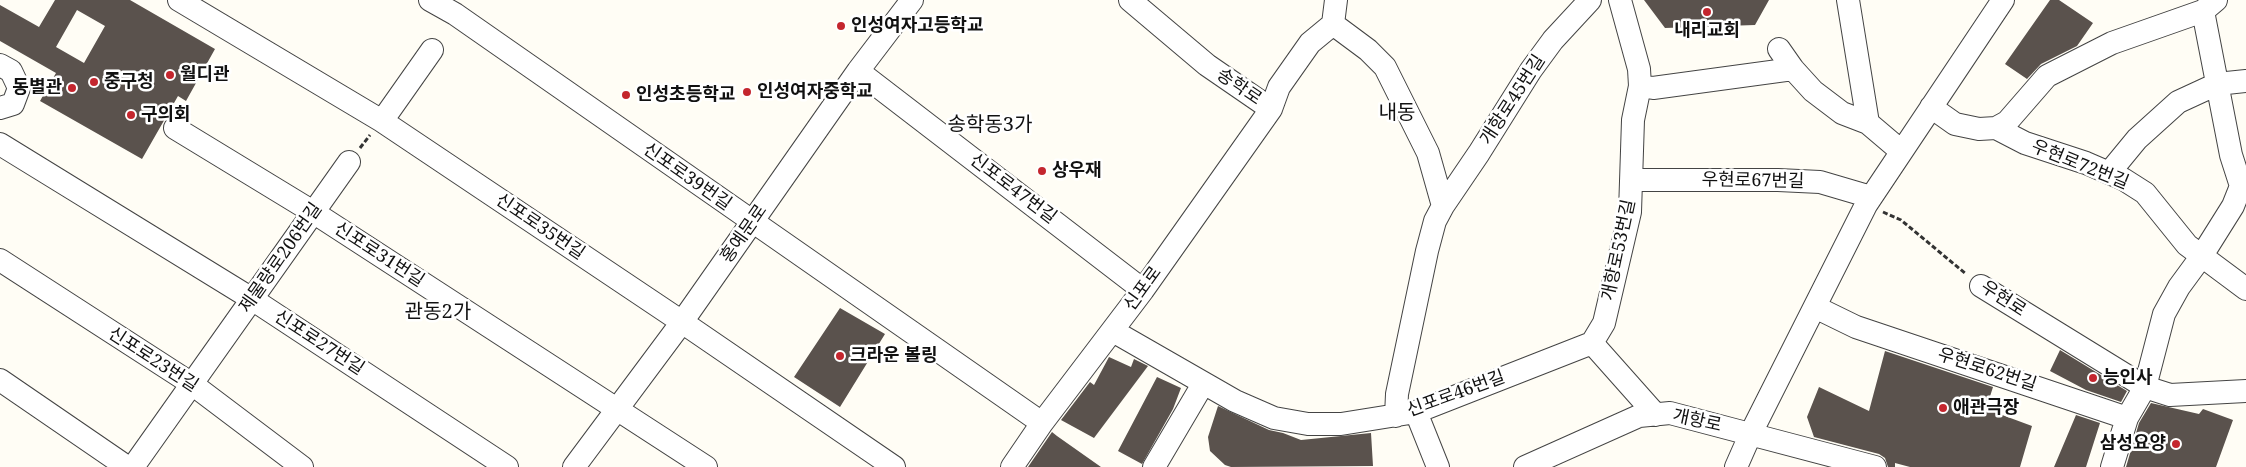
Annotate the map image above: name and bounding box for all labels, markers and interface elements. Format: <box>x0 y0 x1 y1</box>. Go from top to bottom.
marker: 내리교회 <box>1701 6 1713 18</box>
place label: 인성여자고등학교 <box>851 15 983 37</box>
marker: 인성여자고등학교 <box>835 20 847 32</box>
place label: 내리교회 <box>1674 20 1740 42</box>
street label: 개항로45번길 <box>1476 51 1550 149</box>
place label: 월디관 <box>180 64 230 86</box>
street label: 송학로 <box>1212 64 1266 110</box>
marker: 월디관 <box>164 69 176 81</box>
place label: 중구청 <box>104 71 154 93</box>
marker: 중구청 <box>88 76 100 88</box>
place label: 동별관 <box>12 77 62 99</box>
place label: 인성여자중학교 <box>757 81 873 103</box>
marker: 동별관 <box>66 82 78 94</box>
place label: 인성초등학교 <box>636 84 735 106</box>
marker: 인성여자중학교 <box>741 86 753 98</box>
marker: 인성초등학교 <box>620 89 632 101</box>
district label: 내동 <box>1379 101 1415 125</box>
place label: 구의회 <box>141 104 191 126</box>
marker: 구의회 <box>125 109 137 121</box>
district label: 송학동3가 <box>948 113 1032 137</box>
street label: 우현로72번길 <box>2028 136 2132 194</box>
street label: 신포로39번길 <box>639 139 735 215</box>
street label: 신포로47번길 <box>965 149 1061 229</box>
place label: 상우재 <box>1052 160 1102 182</box>
marker: 상우재 <box>1036 165 1048 177</box>
street label: 우현로67번길 <box>1701 169 1805 193</box>
street label: 신포로35번길 <box>491 189 589 265</box>
street label: 개항로53번길 <box>1598 197 1640 303</box>
street label: 제물량로206번길 <box>235 199 327 317</box>
street label: 홍예문로 <box>716 201 772 267</box>
street label: 신포로31번길 <box>330 218 428 292</box>
street label: 신포로 <box>1120 263 1166 315</box>
street label: 우현로 <box>1976 276 2030 322</box>
district label: 관동2가 <box>405 300 471 324</box>
street label: 신포로27번길 <box>270 306 368 380</box>
street label: 신포로23번길 <box>104 323 202 397</box>
street label: 우현로62번길 <box>1935 344 2039 396</box>
place label: 크라운 볼링 <box>850 345 937 367</box>
marker: 크라운 볼링 <box>834 350 846 362</box>
street label: 신포로46번길 <box>1404 366 1508 422</box>
place label: 능인사 <box>2103 367 2153 389</box>
marker: 능인사 <box>2087 372 2099 384</box>
place label: 애관극장 <box>1953 397 2019 419</box>
marker: 애관극장 <box>1937 402 1949 414</box>
street label: 개항로 <box>1670 405 1724 437</box>
place label: 삼성요양 <box>2100 433 2166 455</box>
marker: 삼성요양 <box>2170 438 2182 450</box>

